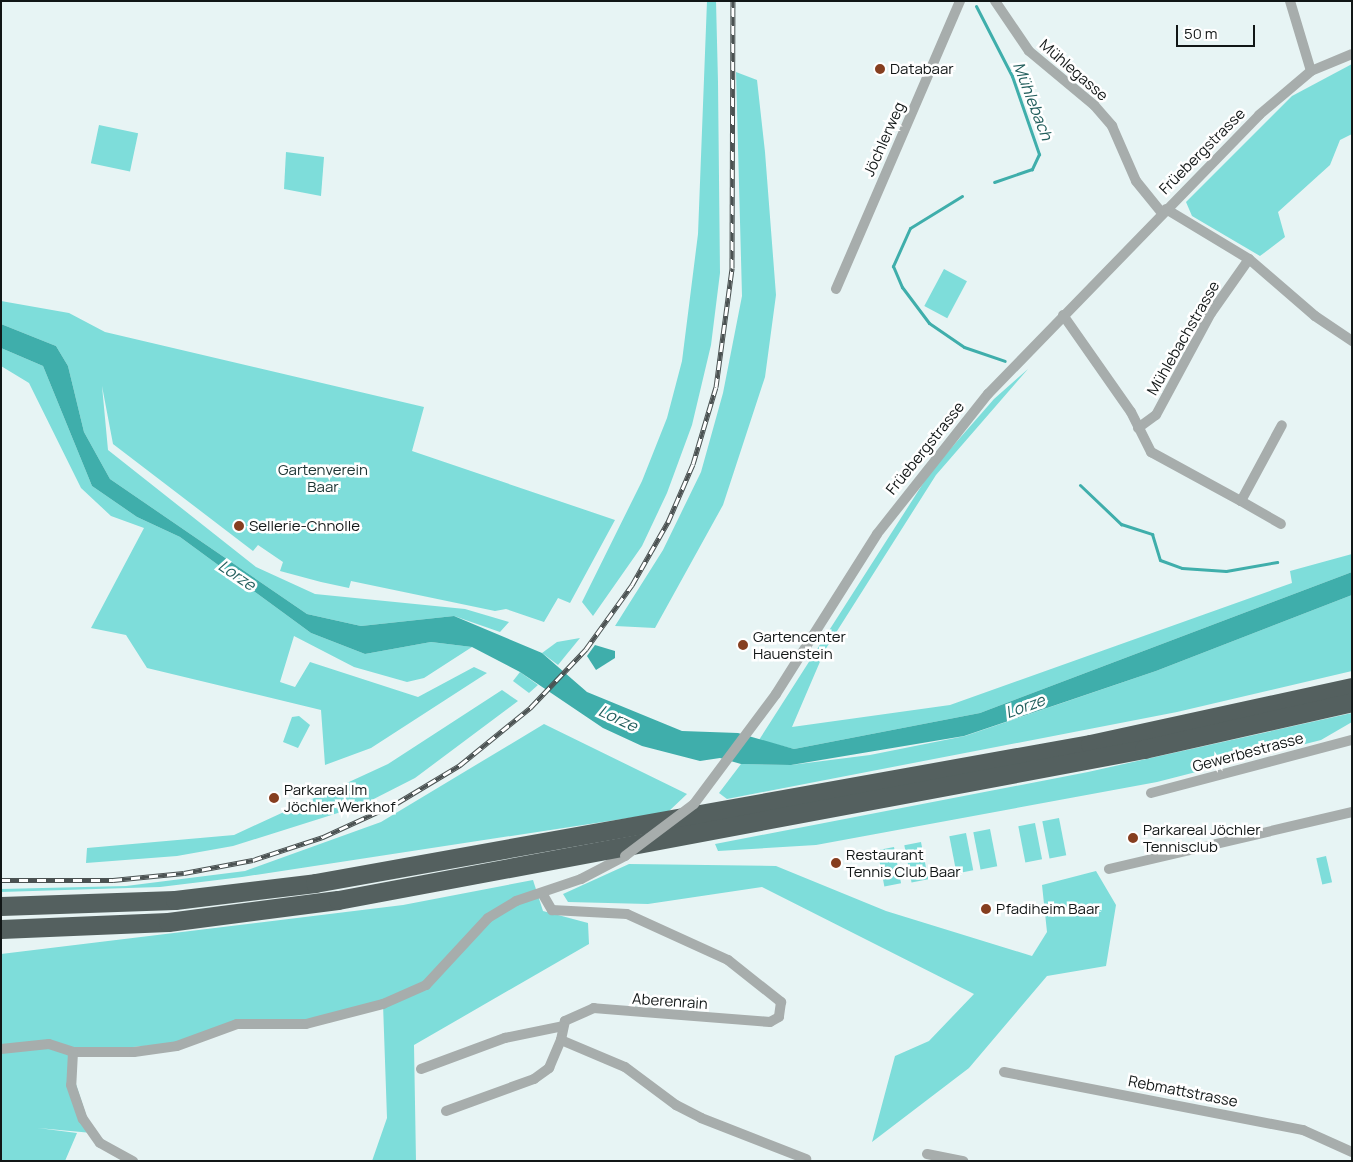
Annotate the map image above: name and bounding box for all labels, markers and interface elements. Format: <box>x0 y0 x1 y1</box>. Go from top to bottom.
scale bar <box>1178 15 1257 47</box>
text: 50 m <box>1184 23 1218 44</box>
street label: Mühlegasse <box>1036 36 1112 104</box>
water label: Mühlebach <box>1009 59 1057 143</box>
place label: Databaar <box>890 60 954 78</box>
marker: Databaar <box>874 63 886 75</box>
street label: Jöchlerweg <box>860 99 908 179</box>
street label: Früebergstrasse <box>1155 104 1249 198</box>
street label: Mühlebachstrasse <box>1143 278 1223 398</box>
street label: Früebergstrasse <box>882 398 968 498</box>
park label: Gartenverein Baar <box>278 460 368 495</box>
place label: Sellerie-Chnolle <box>249 517 360 535</box>
marker: Sellerie-Chnolle <box>233 520 245 532</box>
water label: Lorze <box>215 556 259 594</box>
place label: Gartencenter Hauenstein <box>753 627 846 662</box>
marker: Gartencenter Hauenstein <box>737 639 749 651</box>
water label: Lorze <box>1003 690 1047 722</box>
water label: Lorze <box>596 701 640 735</box>
street label: Gewerbestrasse <box>1191 729 1305 775</box>
place label: Parkareal Im Jöchler Werkhof <box>284 780 396 815</box>
marker: Parkareal Im Jöchler Werkhof <box>268 792 280 804</box>
place label: Parkareal Jöchler Tennisclub <box>1143 820 1261 855</box>
marker: Parkareal Jöchler Tennisclub <box>1127 832 1139 844</box>
place label: Restaurant Tennis Club Baar <box>846 845 961 880</box>
marker: Restaurant Tennis Club Baar <box>830 857 842 869</box>
place label: Pfadiheim Baar <box>996 900 1100 918</box>
marker: Pfadiheim Baar <box>980 903 992 915</box>
street label: Aberenrain <box>632 989 708 1013</box>
street label: Rebmattstrasse <box>1127 1072 1239 1110</box>

